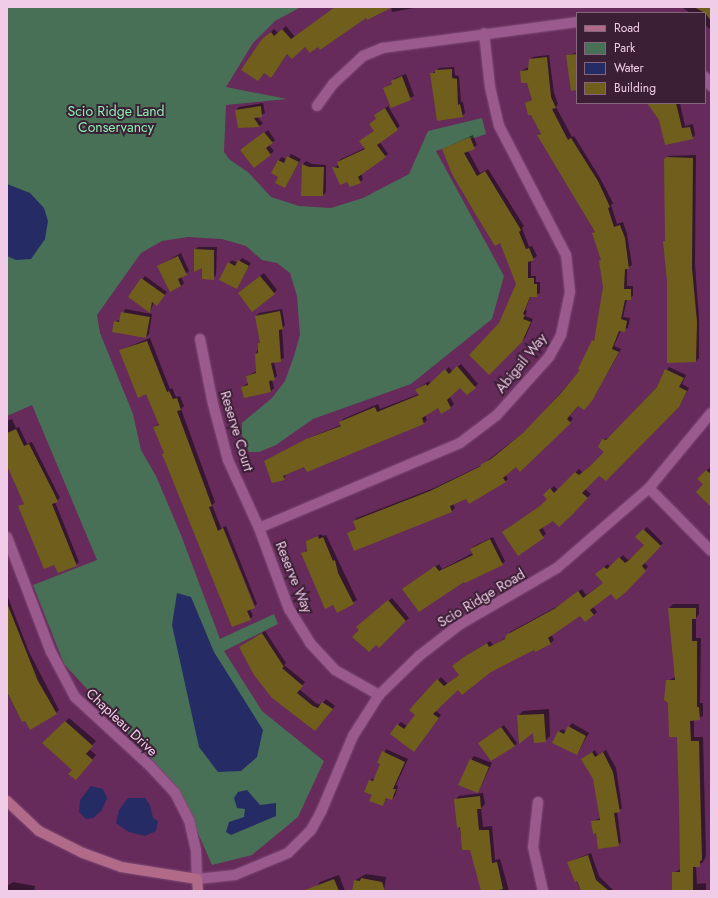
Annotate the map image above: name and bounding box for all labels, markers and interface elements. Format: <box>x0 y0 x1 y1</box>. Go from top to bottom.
legend <box>576 12 706 104</box>
text: Road <box>614 19 640 37</box>
text: Park <box>614 39 635 57</box>
text: Water <box>614 59 644 77</box>
text: Building <box>614 79 656 97</box>
park label: Scio Ridge Land Conservancy <box>67 103 165 136</box>
street label: Abigail Way <box>492 330 550 396</box>
street label: Reserve Court <box>217 389 257 473</box>
street label: Reserve Way <box>272 539 316 615</box>
street label: Scio Ridge Road <box>434 565 528 631</box>
street label: Chapleau Drive <box>83 685 161 759</box>

